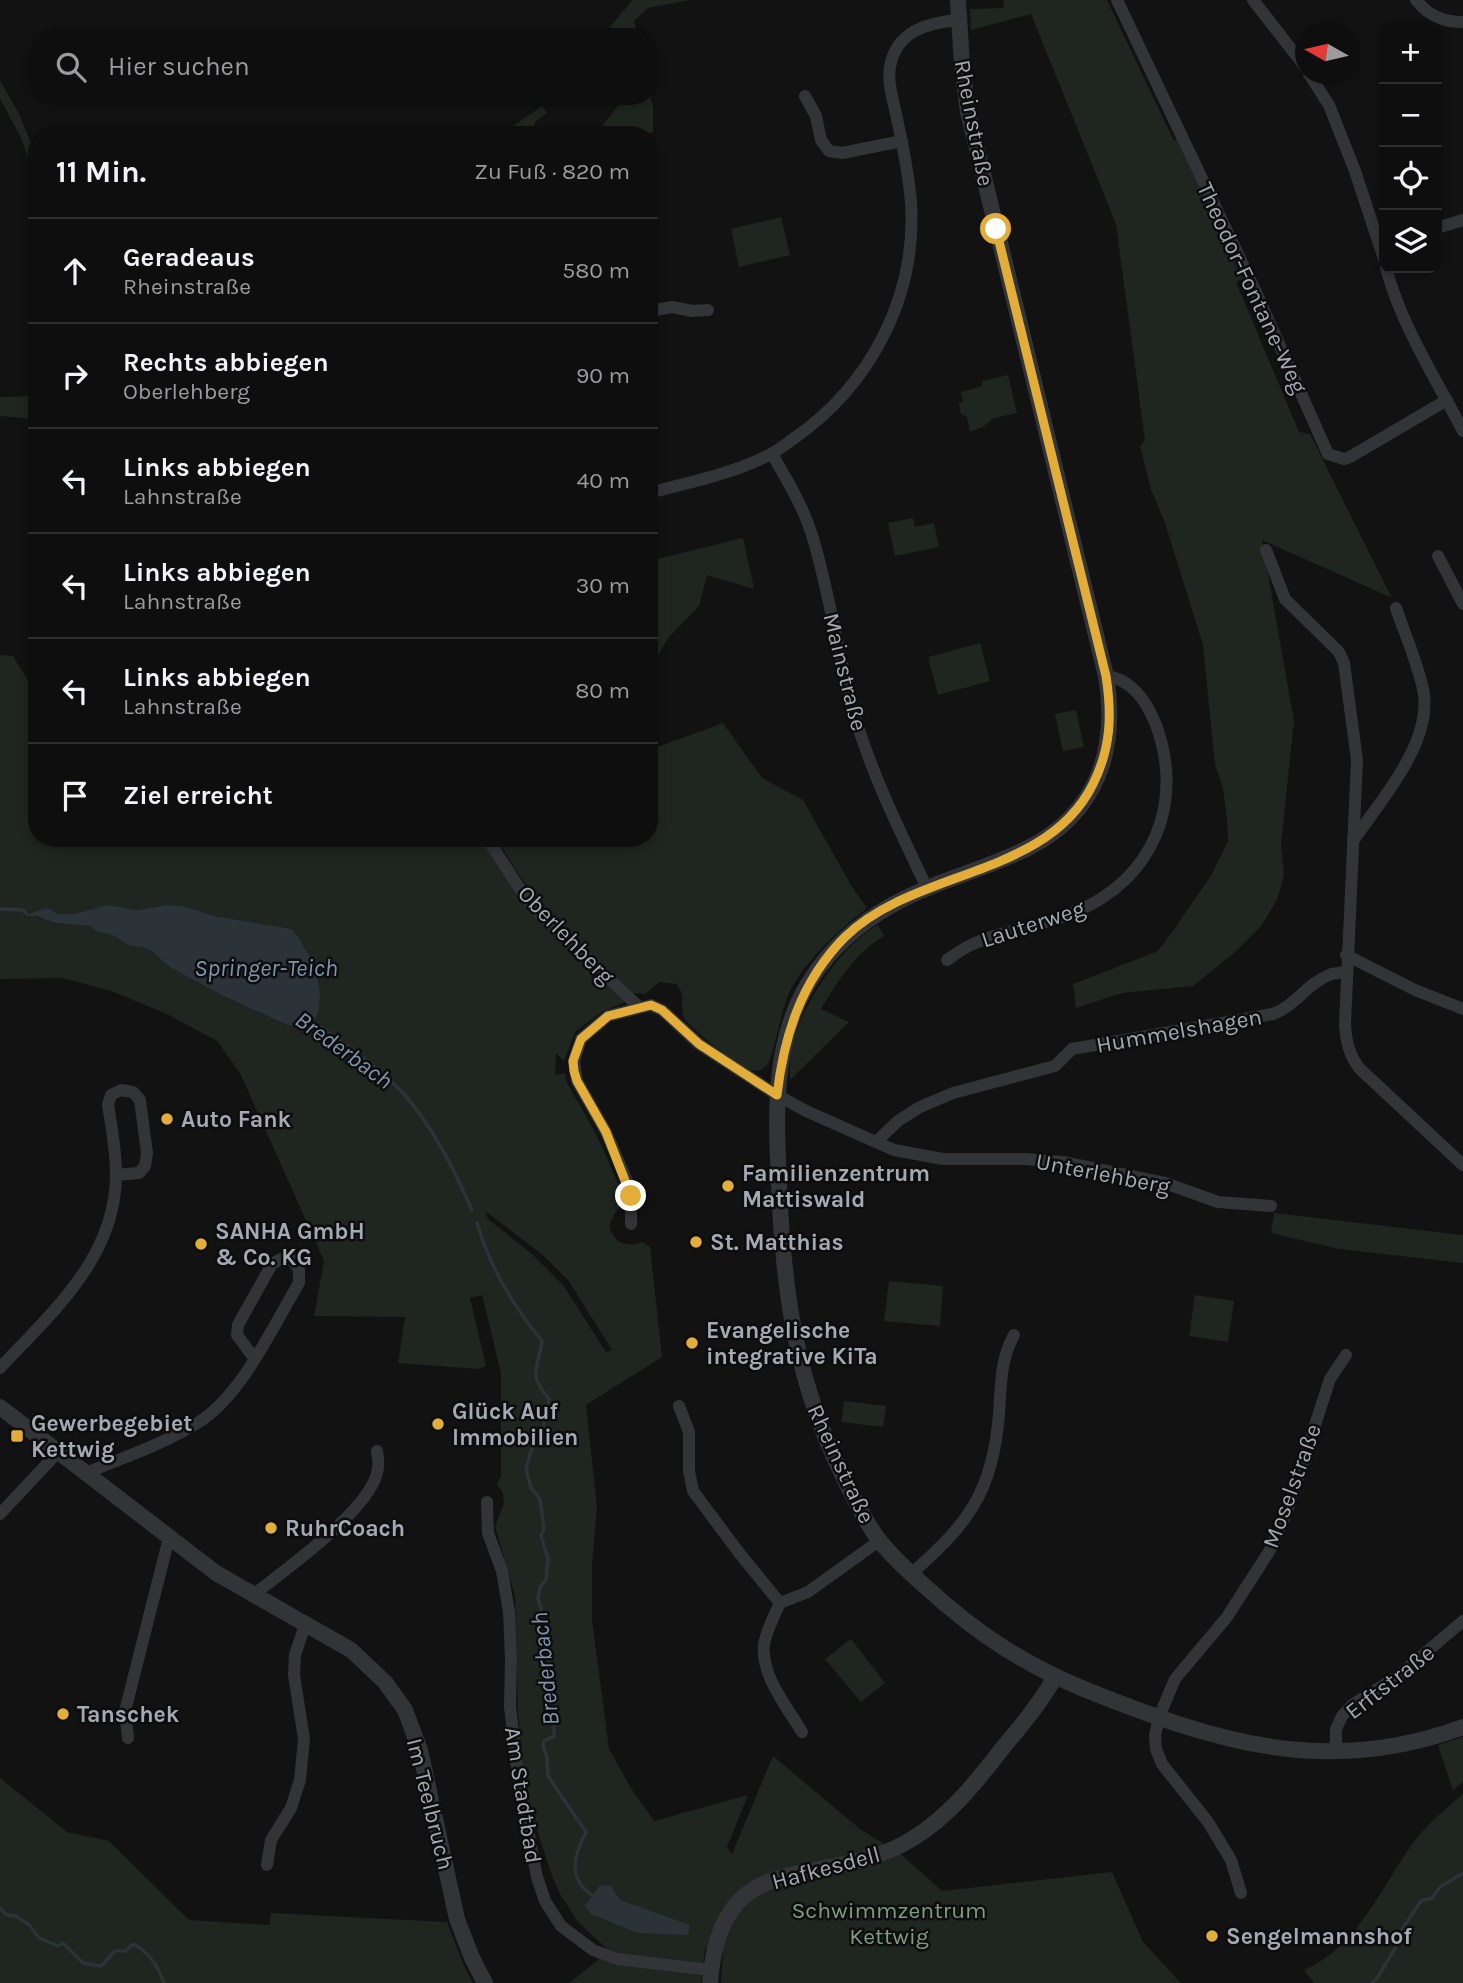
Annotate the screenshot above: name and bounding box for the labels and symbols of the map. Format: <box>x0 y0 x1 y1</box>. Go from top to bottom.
north arrow <box>1295 21 1358 84</box>
street label: Rheinstraße <box>949 58 999 188</box>
street label: Theodor-Fontane-Weg <box>1191 178 1313 398</box>
route start <box>980 213 1011 244</box>
street label: Mainstraße <box>817 610 873 734</box>
street label: Oberlehberg <box>512 880 620 990</box>
street label: Lauterweg <box>978 895 1088 953</box>
water label: Springer-Teich <box>194 954 338 982</box>
street label: Hummelshagen <box>1094 1003 1264 1059</box>
water label: Brederbach <box>290 1005 398 1095</box>
place label: Auto Fank <box>181 1106 292 1133</box>
marker: Auto Fank <box>159 1111 175 1127</box>
street label: Unterlehberg <box>1034 1148 1172 1200</box>
place label: Familienzentrum Mattiswald <box>742 1160 930 1213</box>
marker: Familienzentrum Mattiswald <box>720 1178 736 1194</box>
route end <box>615 1180 646 1211</box>
place label: SANHA GmbH & Co. KG <box>215 1218 365 1271</box>
place label: St. Matthias <box>710 1229 844 1256</box>
marker: St. Matthias <box>688 1234 704 1250</box>
marker: SANHA GmbH & Co. KG <box>193 1236 209 1252</box>
place label: Evangelische integrative KiTa <box>706 1317 878 1370</box>
marker: Evangelische integrative KiTa <box>684 1335 700 1351</box>
place label: Glück Auf Immobilien <box>452 1398 578 1451</box>
street label: Rheinstraße <box>802 1400 880 1528</box>
place label: Gewerbegebiet Kettwig <box>31 1410 192 1463</box>
marker: Glück Auf Immobilien <box>430 1416 446 1432</box>
street label: Moselstraße <box>1257 1420 1327 1552</box>
marker: Gewerbegebiet Kettwig <box>9 1428 25 1444</box>
place label: RuhrCoach <box>285 1515 405 1542</box>
marker: RuhrCoach <box>263 1520 279 1536</box>
water label: Brederbach <box>525 1611 565 1727</box>
street label: Erftstraße <box>1340 1639 1440 1725</box>
place label: Tanschek <box>77 1701 180 1728</box>
marker: Tanschek <box>55 1706 71 1722</box>
street label: Am Stadtbad <box>499 1725 547 1865</box>
street label: Im Teelbruch <box>401 1735 459 1873</box>
street label: Hafkesdell <box>769 1841 883 1895</box>
park label: Schwimmzentrum Kettwig <box>791 1897 987 1950</box>
place label: Sengelmannshof <box>1226 1923 1412 1950</box>
marker: Sengelmannshof <box>1204 1928 1220 1944</box>

